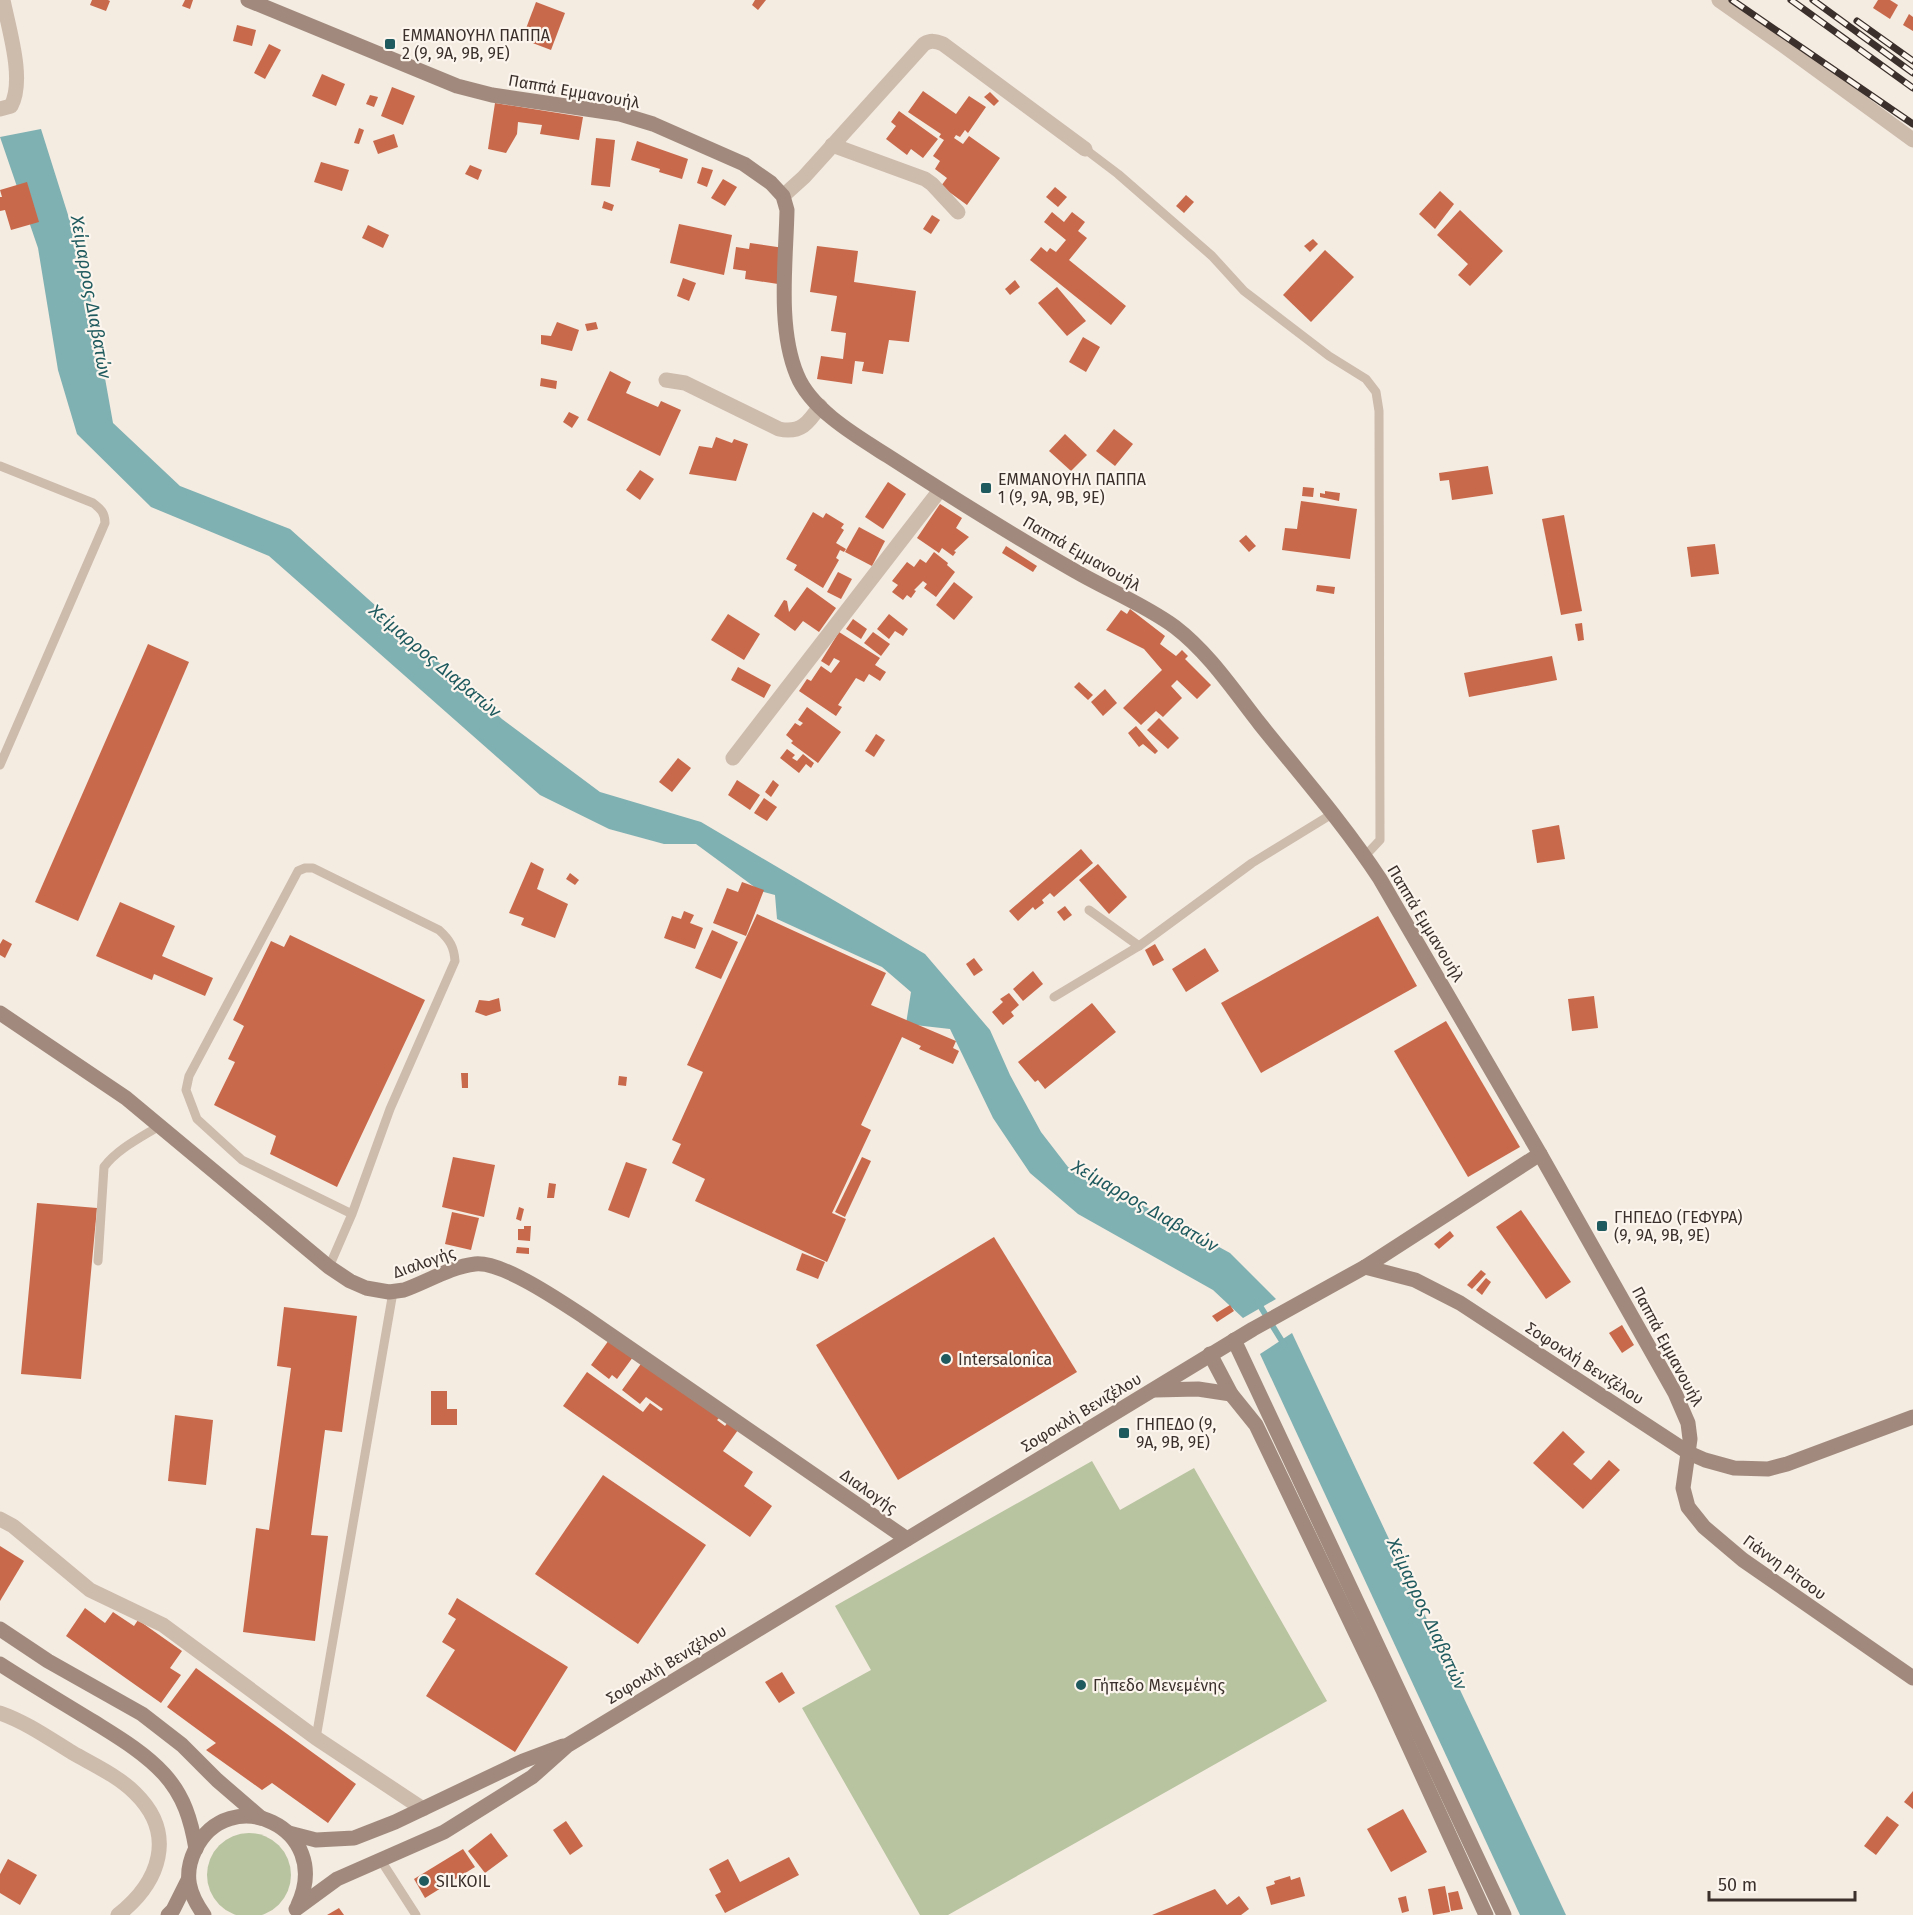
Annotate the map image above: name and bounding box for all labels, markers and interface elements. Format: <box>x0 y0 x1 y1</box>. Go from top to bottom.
place label: ΕΜΜΑΝΟΥΗΛ ΠΑΠΠΑ 2 (9, 9Α, 9Β, 9Ε) <box>402 26 551 63</box>
marker: ΕΜΜΑΝΟΥΗΛ ΠΑΠΠΑ 2 (9, 9Α, 9Β, 9Ε) <box>383 37 397 51</box>
street label: Παππά Εμμανουήλ <box>507 71 642 113</box>
water label: Χείμαρρος Διαβατών <box>66 213 116 382</box>
place label: ΕΜΜΑΝΟΥΗΛ ΠΑΠΠΑ 1 (9, 9Α, 9Β, 9Ε) <box>998 470 1147 507</box>
marker: ΕΜΜΑΝΟΥΗΛ ΠΑΠΠΑ 1 (9, 9Α, 9Β, 9Ε) <box>979 481 993 495</box>
street label: Παππά Εμμανουήλ <box>1019 512 1145 595</box>
water label: Χείμαρρος Διαβατών <box>364 599 506 723</box>
street label: Παππά Εμμανουήλ <box>1383 861 1469 986</box>
water label: Χείμαρρος Διαβατών <box>1067 1155 1223 1257</box>
place label: ΓΗΠΕΔΟ (ΓΕΦΥΡΑ) (9, 9Α, 9Β, 9Ε) <box>1614 1208 1742 1245</box>
marker: ΓΗΠΕΔΟ (ΓΕΦΥΡΑ) (9, 9Α, 9Β, 9Ε) <box>1595 1219 1609 1233</box>
street label: Διαλογής <box>390 1243 458 1282</box>
street label: Παππά Εμμανουήλ <box>1628 1283 1708 1410</box>
street label: Σοφοκλή Βενιζέλου <box>1522 1318 1647 1409</box>
place label: Intersalonica <box>958 1350 1052 1369</box>
marker: Intersalonica <box>939 1352 953 1366</box>
street label: Σοφοκλή Βενιζέλου <box>1018 1369 1145 1456</box>
place label: ΓΗΠΕΔΟ (9, 9Α, 9Β, 9Ε) <box>1136 1415 1216 1452</box>
marker: ΓΗΠΕΔΟ (9, 9Α, 9Β, 9Ε) <box>1117 1426 1131 1440</box>
street label: Διαλογής <box>837 1465 901 1518</box>
street label: Γιάννη Ρίτσου <box>1739 1531 1830 1604</box>
water label: Χείμαρρος Διαβατών <box>1382 1534 1472 1695</box>
street label: Σοφοκλή Βενιζέλου <box>603 1621 730 1708</box>
place label: Γήπεδο Μενεμένης <box>1093 1676 1226 1695</box>
marker: Γήπεδο Μενεμένης <box>1074 1678 1088 1692</box>
scale bar <box>1709 1864 1854 1902</box>
place label: SILKOIL <box>436 1872 490 1891</box>
marker: SILKOIL <box>417 1874 431 1888</box>
text: 50 m <box>1718 1874 1757 1896</box>

